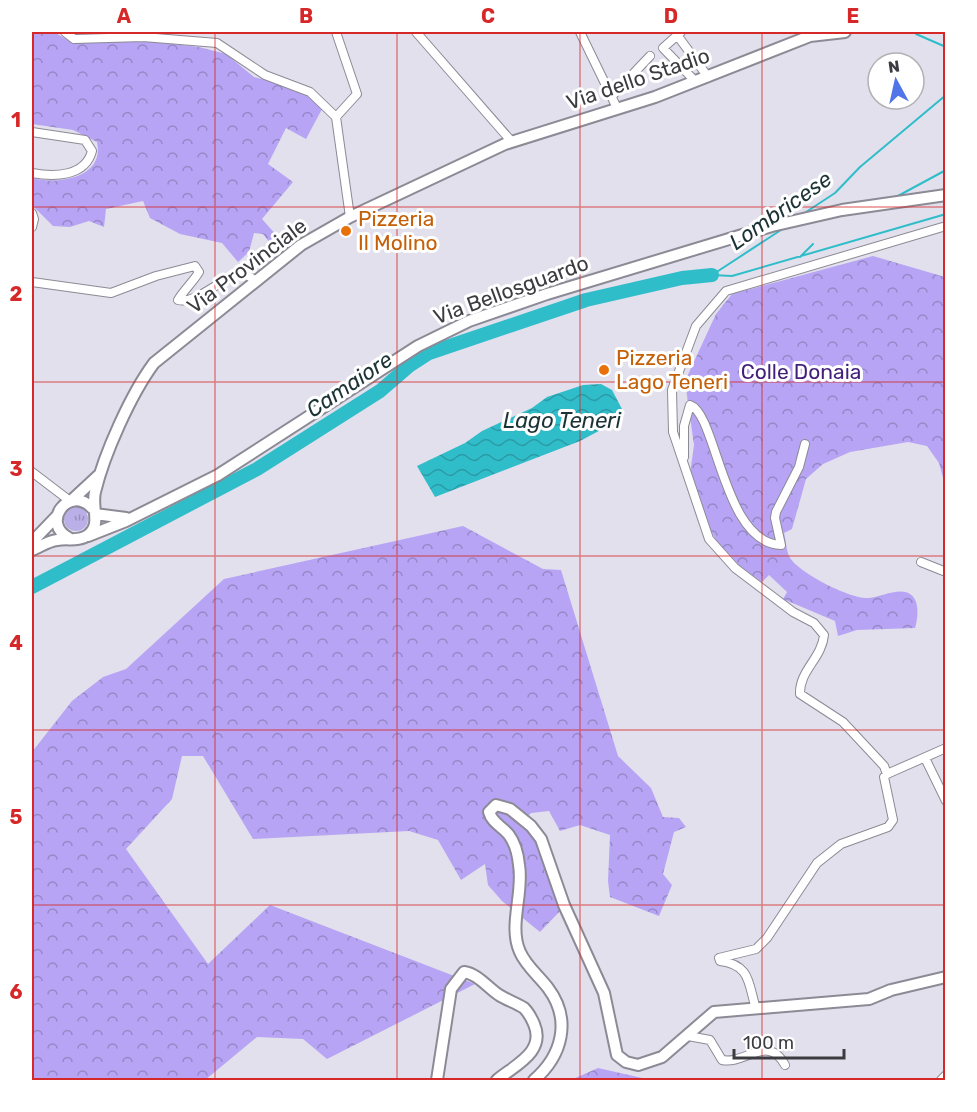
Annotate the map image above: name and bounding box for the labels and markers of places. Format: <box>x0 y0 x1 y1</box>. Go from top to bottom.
place label: Pizzeria Il Molino <box>358 206 438 255</box>
marker: Pizzeria Il Molino <box>339 224 353 238</box>
place label: Pizzeria Lago Teneri <box>616 345 728 394</box>
marker: Pizzeria Lago Teneri <box>597 363 611 377</box>

